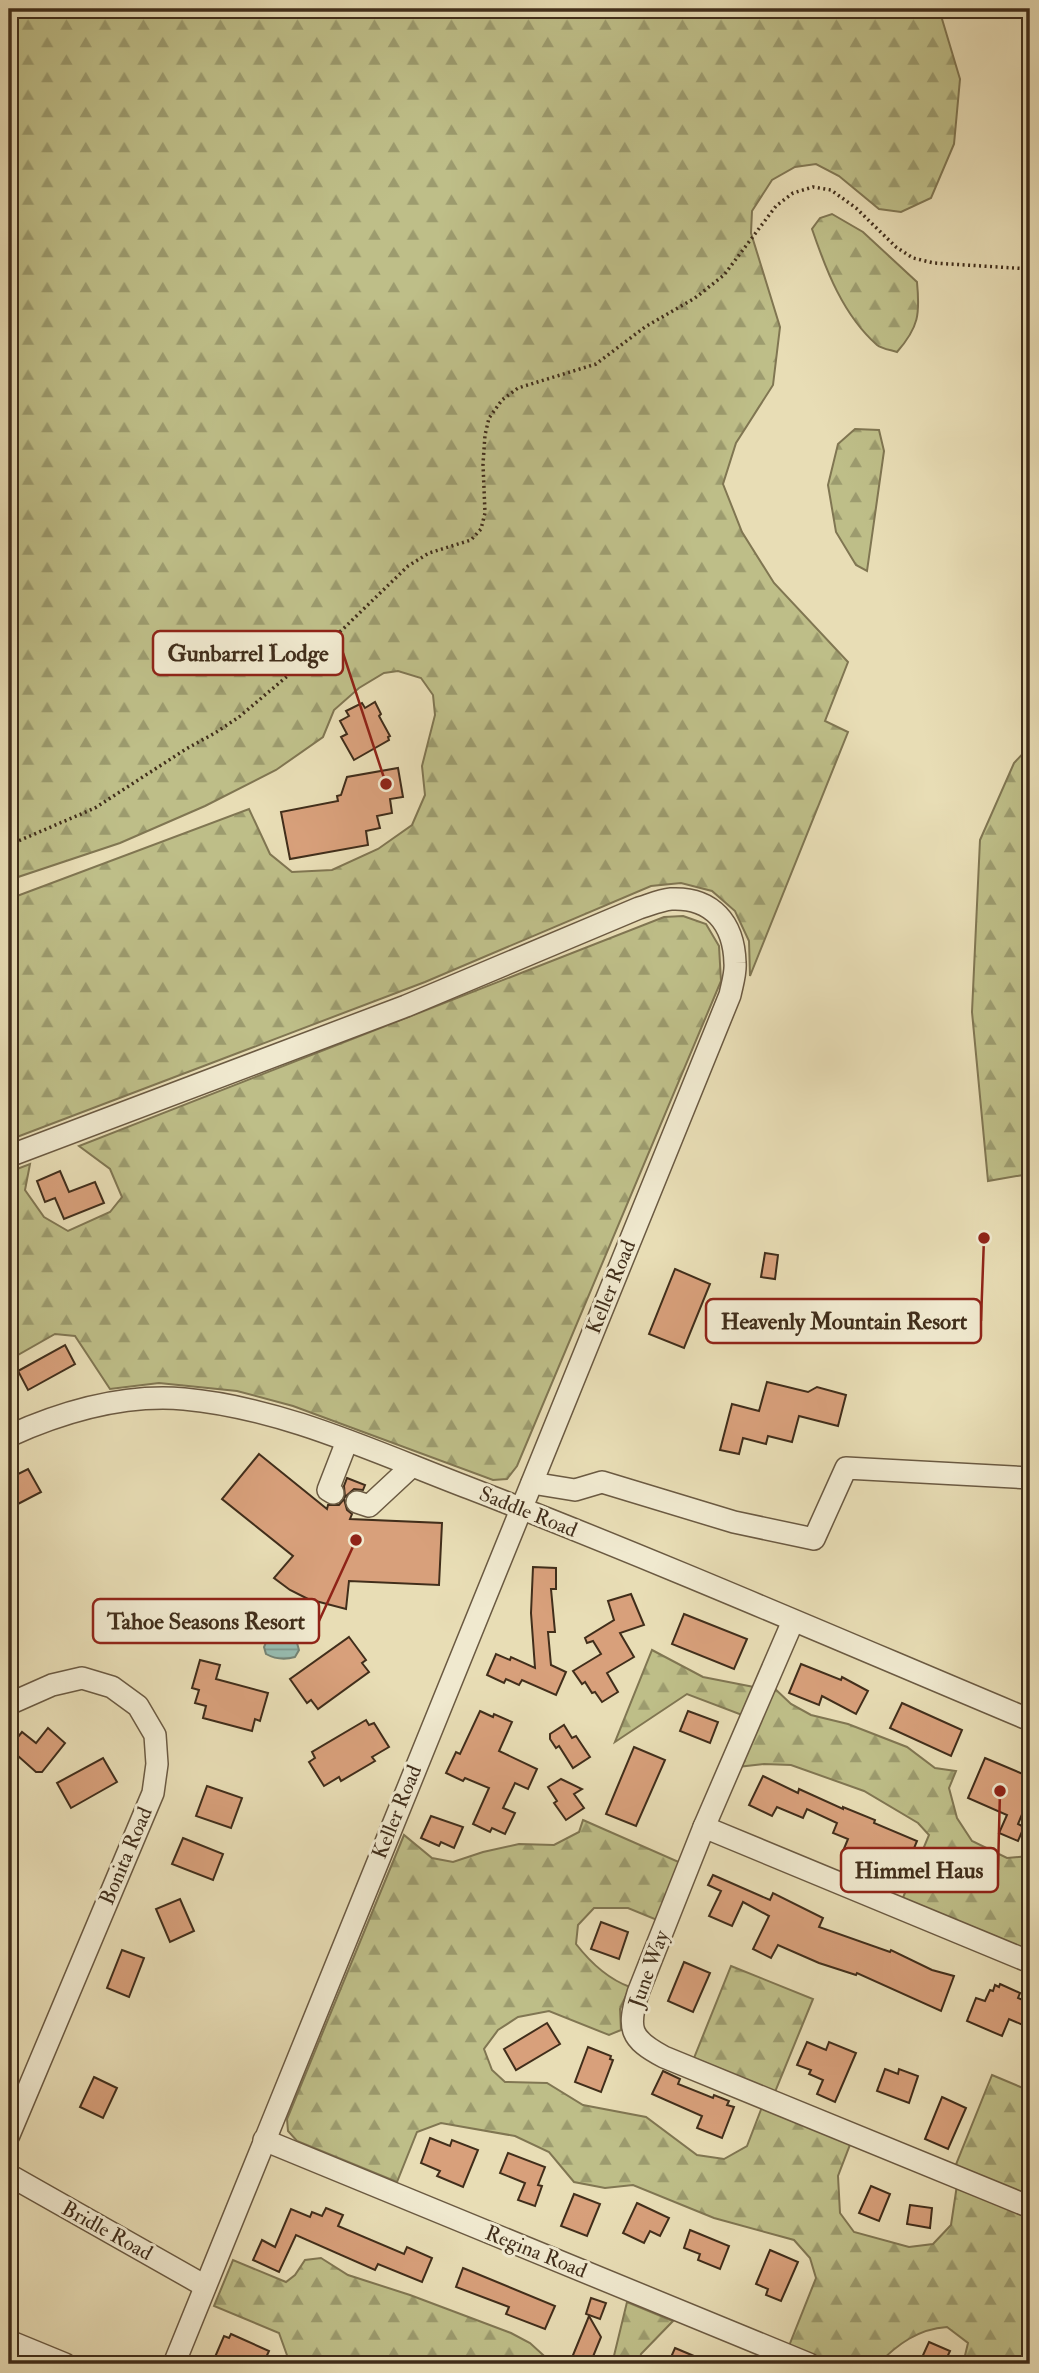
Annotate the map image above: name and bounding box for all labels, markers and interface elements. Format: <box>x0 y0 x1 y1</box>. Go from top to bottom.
callout: Gunbarrel Lodge <box>153 631 343 675</box>
text: Gunbarrel Lodge <box>167 639 329 669</box>
street label: Keller Road <box>580 1236 642 1338</box>
callout: Heavenly Mountain Resort <box>706 1299 981 1343</box>
text: Heavenly Mountain Resort <box>721 1307 968 1337</box>
street label: Saddle Road <box>475 1480 582 1544</box>
callout: Tahoe Seasons Resort <box>93 1599 319 1643</box>
text: Tahoe Seasons Resort <box>106 1607 305 1636</box>
street label: Keller Road <box>366 1761 428 1863</box>
street label: Bonita Road <box>93 1802 159 1909</box>
callout: Himmel Haus <box>841 1848 998 1892</box>
text: Himmel Haus <box>854 1856 984 1885</box>
street label: June Way <box>622 1926 676 2012</box>
street label: Bridle Road <box>57 2195 158 2267</box>
street label: Regina Road <box>481 2219 591 2285</box>

